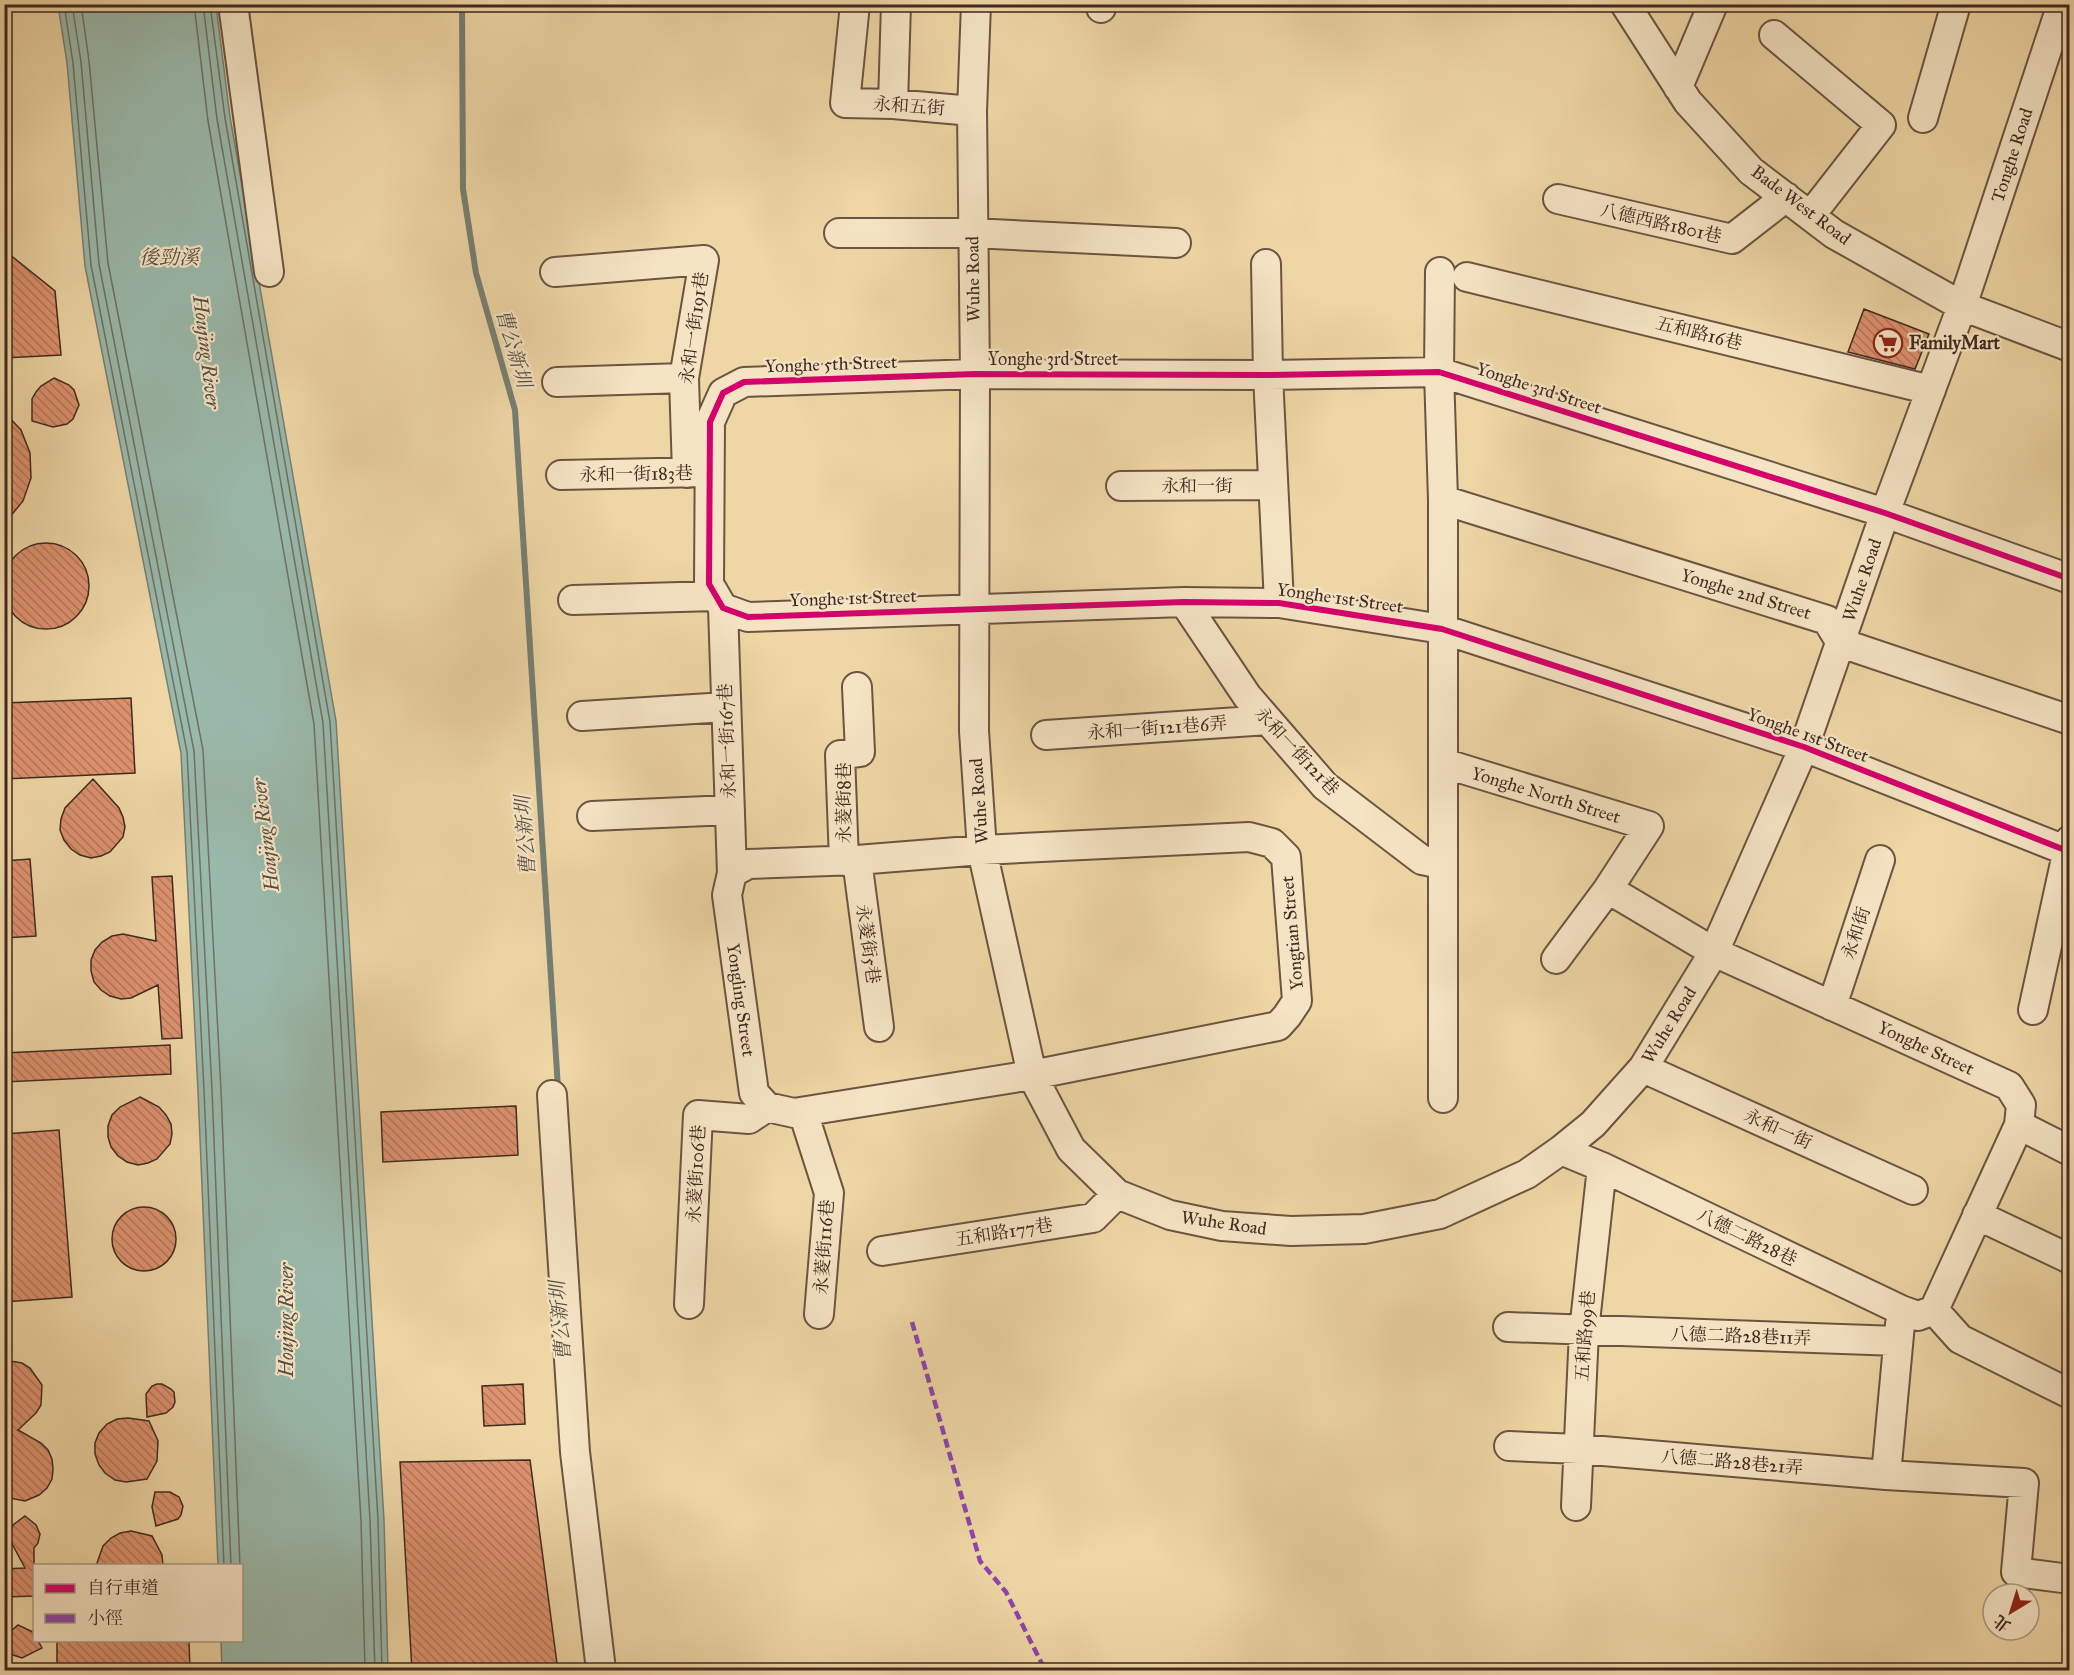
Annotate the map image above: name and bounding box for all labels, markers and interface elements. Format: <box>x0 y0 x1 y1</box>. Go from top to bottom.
street label: 永和五街 <box>872 93 946 119</box>
street label: Tonghe Road <box>1986 105 2039 205</box>
street label: Bade West Road <box>1747 160 1855 250</box>
street label: 八德西路1801巷 <box>1598 198 1724 248</box>
street label: Wuhe Road <box>961 236 985 322</box>
water label: 後勁溪 <box>139 245 201 269</box>
street label: 永和一街191巷 <box>675 270 713 386</box>
water label: Houjing River <box>188 293 226 412</box>
water label: 曹公新圳 <box>491 306 537 393</box>
street label: 五和路16巷 <box>1654 312 1744 354</box>
supermarket icon: FamilyMart <box>1872 327 1904 359</box>
place label: FamilyMart <box>1909 332 2001 355</box>
street label: Yonghe 3rd Street <box>988 348 1119 371</box>
street label: Yonghe 5th Street <box>765 351 898 378</box>
street label: Yonghe 3rd Street <box>1473 357 1605 420</box>
street label: 永和一街183巷 <box>579 462 693 486</box>
street label: 永和一街 <box>1161 475 1233 497</box>
street label: Wuhe Road <box>1838 536 1886 624</box>
street label: Yonghe 2nd Street <box>1678 564 1814 625</box>
street label: Yonghe 1st Street <box>1275 578 1405 619</box>
street label: Yonghe 1st Street <box>789 585 918 612</box>
street label: 永和一街167巷 <box>714 683 740 799</box>
street label: 永和一街121巷 <box>1250 702 1344 800</box>
street label: Yonghe 1st Street <box>1744 703 1872 768</box>
street label: 永和一街121巷6弄 <box>1086 712 1228 744</box>
street label: Wuhe Road <box>965 757 993 845</box>
street label: 永菱街8巷 <box>833 762 855 844</box>
street label: Yonghe North Street <box>1469 762 1624 829</box>
water label: Houjing River <box>246 775 284 894</box>
water label: 曹公新圳 <box>510 792 540 877</box>
street label: Yongtian Street <box>1276 874 1309 991</box>
street label: 永菱街5巷 <box>852 903 884 985</box>
street label: 永和街 <box>1837 904 1875 962</box>
street label: Yongling Street <box>721 942 760 1059</box>
street label: Wuhe Road <box>1637 983 1701 1067</box>
street label: Yonghe Street <box>1874 1016 1978 1081</box>
street label: 永和一街 <box>1741 1104 1815 1154</box>
street label: 永菱街106巷 <box>682 1124 710 1224</box>
street label: 永菱街116巷 <box>810 1199 838 1295</box>
street label: 八德二路28巷 <box>1693 1203 1801 1271</box>
street label: Wuhe Road <box>1180 1206 1268 1240</box>
street label: 五和路177巷 <box>954 1213 1054 1251</box>
water label: Houjing River <box>274 1261 298 1378</box>
water label: 曹公新圳 <box>544 1277 575 1362</box>
street label: 五和路99巷 <box>1571 1290 1599 1382</box>
street label: 八德二路28巷11弄 <box>1670 1323 1812 1349</box>
street label: 八德二路28巷21弄 <box>1660 1445 1804 1479</box>
legend <box>33 1564 243 1642</box>
text: 自行車道 <box>87 1577 159 1599</box>
north arrow <box>1981 1582 2041 1642</box>
text: 小徑 <box>87 1607 123 1629</box>
text: 北 <box>1990 1611 2014 1636</box>

